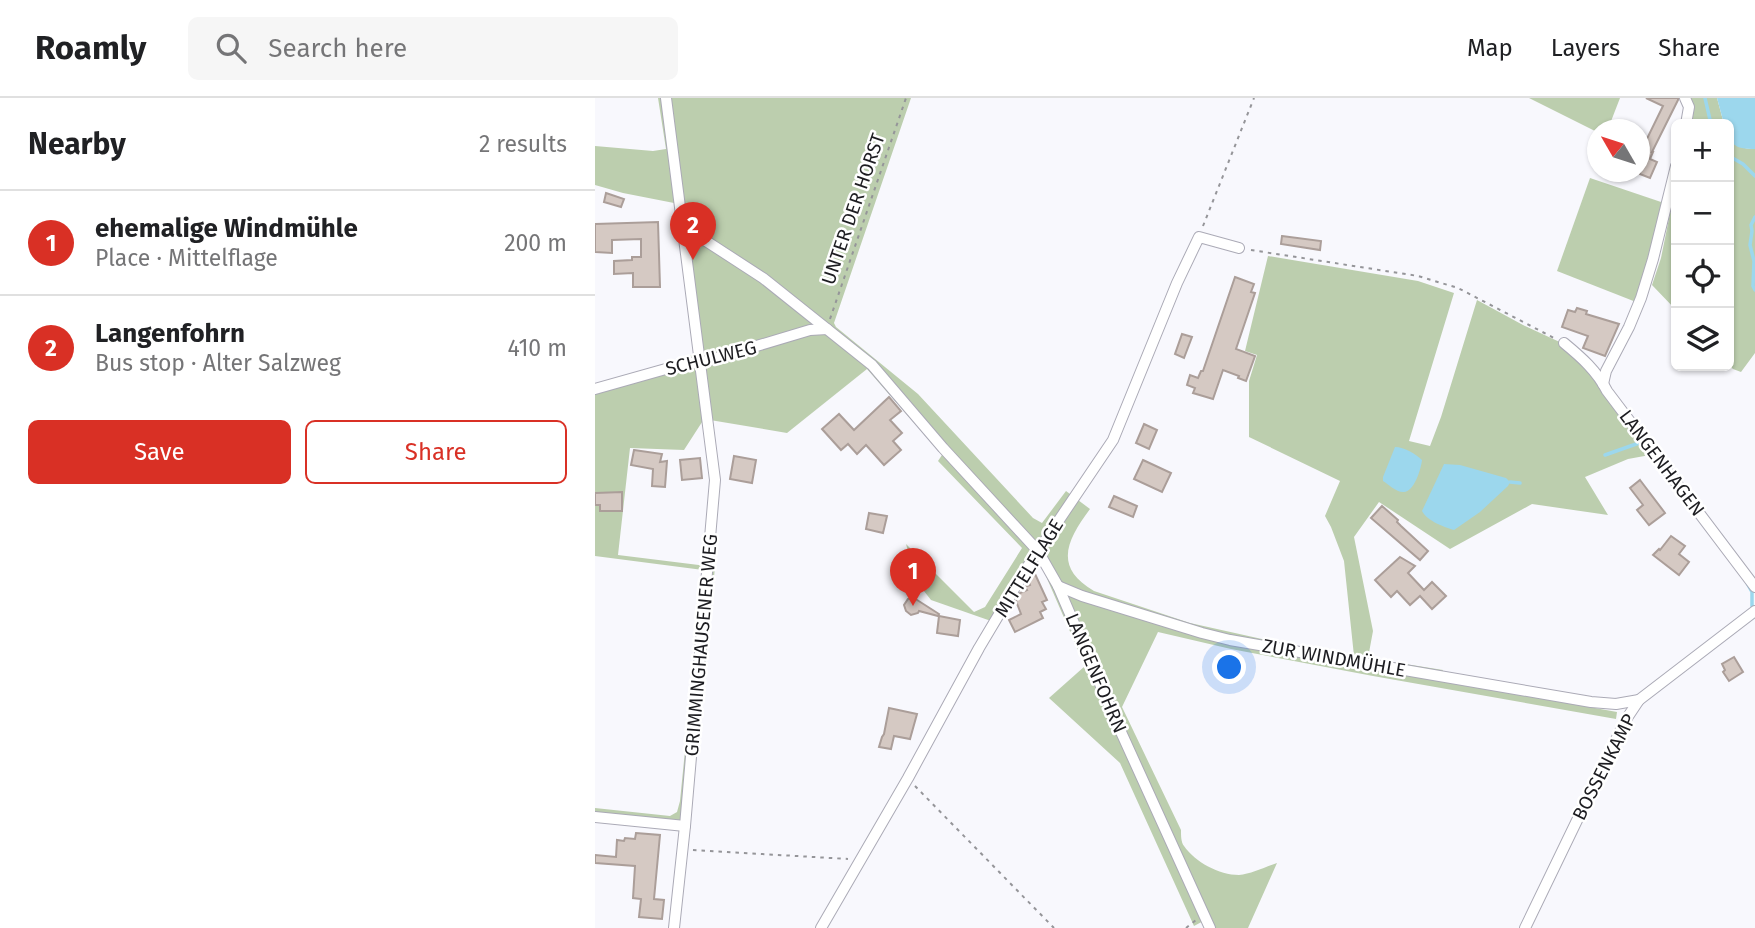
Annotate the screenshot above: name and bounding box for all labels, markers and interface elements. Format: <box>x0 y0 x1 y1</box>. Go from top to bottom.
search box <box>188 17 678 80</box>
text: Roamly <box>35 28 146 68</box>
icon: search <box>212 29 250 67</box>
text: Search here <box>268 33 407 64</box>
text: Map <box>1467 34 1513 62</box>
text: Layers <box>1551 34 1620 62</box>
text: Share <box>1658 34 1720 62</box>
north arrow <box>1587 119 1650 182</box>
map controls <box>1671 119 1734 371</box>
button: + <box>1671 119 1734 182</box>
text: Nearby <box>28 126 126 162</box>
text: 2 results <box>479 130 567 158</box>
street label: UNTER DER HORST <box>816 130 890 288</box>
button: − <box>1671 182 1734 245</box>
pin: 2 <box>670 202 716 260</box>
text: ehemalige Windmühle <box>95 213 358 244</box>
text: 1 <box>46 229 56 257</box>
text: 200 m <box>504 229 567 257</box>
text: Place · Mittelflage <box>95 244 278 272</box>
button: locate <box>1671 245 1734 308</box>
button: layers <box>1671 308 1734 371</box>
text: Langenfohrn <box>95 318 245 349</box>
text: 2 <box>45 334 57 362</box>
text: 410 m <box>507 334 567 362</box>
street label: SCHULWEG <box>663 336 759 380</box>
text: Bus stop · Alter Salzweg <box>95 349 341 377</box>
street label: LANGENHAGEN <box>1615 405 1709 521</box>
button: Save <box>28 420 291 484</box>
button: Share <box>305 420 567 484</box>
street label: MITTELFLAGE <box>990 515 1068 621</box>
street label: GRIMMINGHAUSENER WEG <box>680 533 722 757</box>
pin: 1 <box>890 548 936 606</box>
street label: LANGENFOHRN <box>1060 610 1132 736</box>
street label: ZUR WINDMÜHLE <box>1261 634 1407 682</box>
your location <box>1212 650 1246 684</box>
street label: BOSSENKAMP <box>1567 710 1641 824</box>

